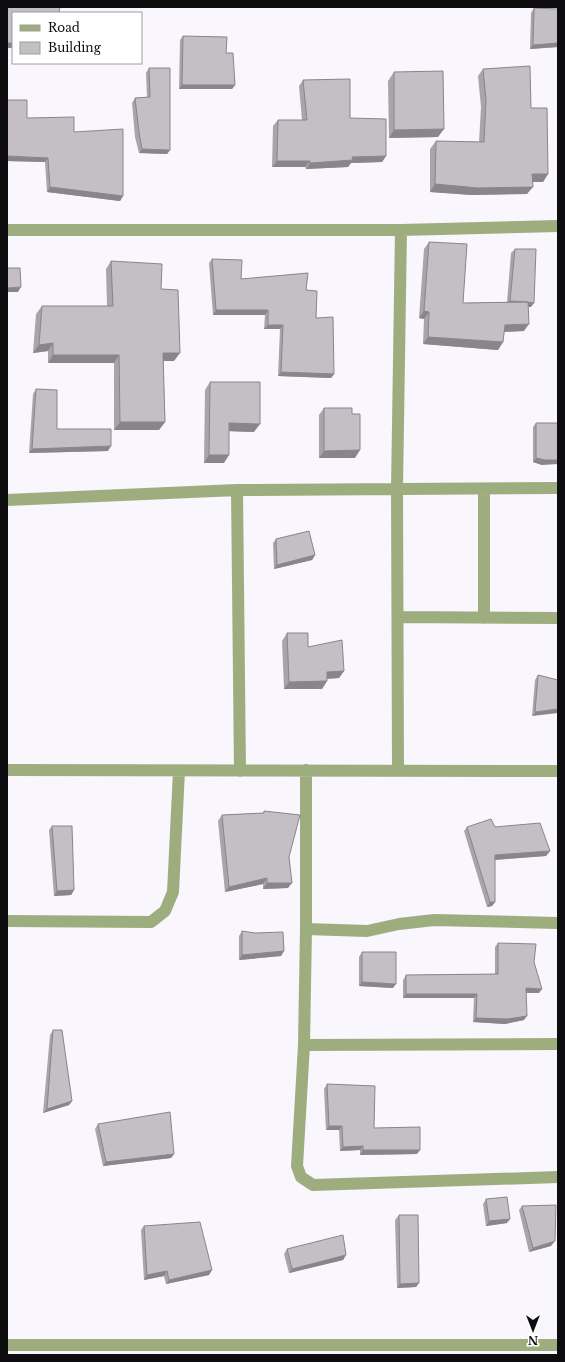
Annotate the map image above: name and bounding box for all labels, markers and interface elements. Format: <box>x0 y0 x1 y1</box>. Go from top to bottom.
legend <box>12 12 142 64</box>
text: Road <box>48 20 80 35</box>
text: Building <box>48 40 102 55</box>
north arrow <box>513 1310 553 1350</box>
text: N <box>527 1333 538 1347</box>

